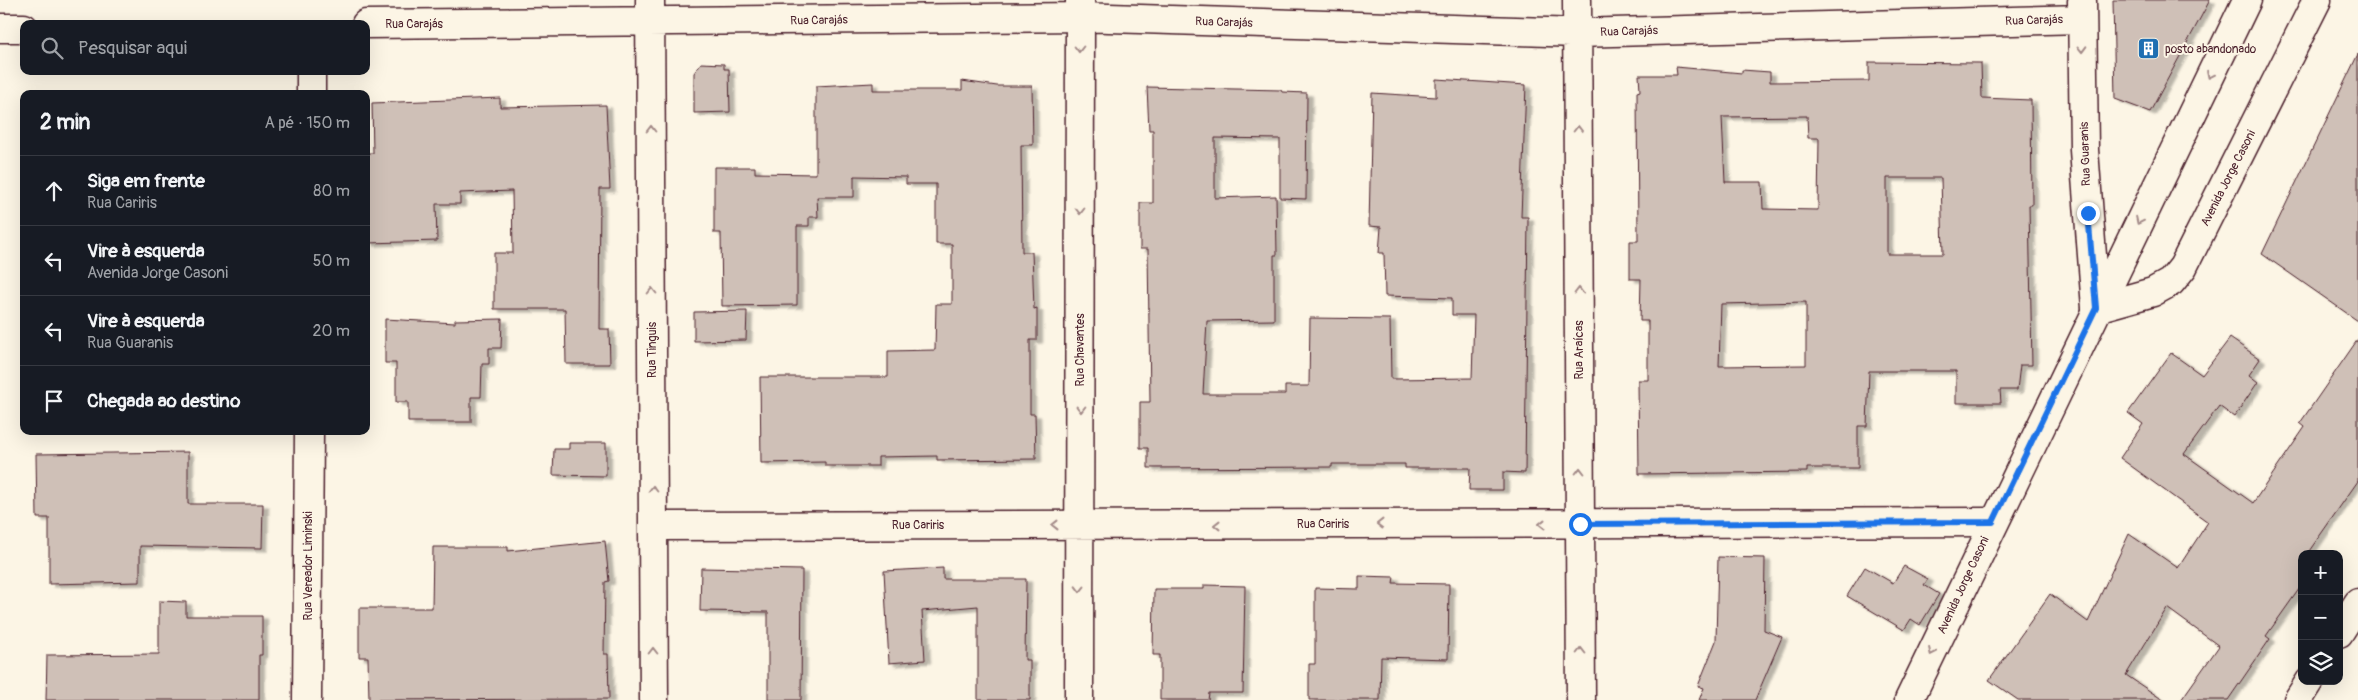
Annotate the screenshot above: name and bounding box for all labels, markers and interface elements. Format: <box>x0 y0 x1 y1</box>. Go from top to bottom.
street label: Rua Carajás <box>790 12 849 29</box>
street label: Rua Carajás <box>2005 12 2064 29</box>
street label: Rua Carajás <box>1195 14 1254 31</box>
street label: Rua Carajás <box>385 17 444 32</box>
search box <box>20 20 370 75</box>
street label: Rua Carajás <box>1600 23 1659 40</box>
icon: search <box>38 34 66 62</box>
text: Pesquisar aqui <box>78 36 187 60</box>
building icon: posto abandonado <box>2137 37 2161 61</box>
place label: posto abandonado <box>2165 42 2257 57</box>
one-way arrow <box>1074 45 1084 53</box>
one-way arrow <box>2077 45 2088 53</box>
one-way arrow <box>2206 70 2216 79</box>
text: 2 min <box>40 109 90 136</box>
text: A pé · 150 m <box>264 113 350 133</box>
street label: Rua Guaranis <box>2077 121 2094 186</box>
one-way arrow <box>646 125 656 132</box>
one-way arrow <box>1573 125 1583 132</box>
street label: Avenida Jorge Casoni <box>2198 128 2259 229</box>
text: Siga em frente <box>87 169 205 193</box>
icon: ahead <box>40 177 68 205</box>
text: 80 m <box>313 181 350 201</box>
text: Rua Cariris <box>87 193 157 213</box>
route end <box>2077 202 2100 225</box>
one-way arrow <box>1075 208 1085 215</box>
one-way arrow <box>2134 216 2145 225</box>
text: Vire à esquerda <box>87 239 205 263</box>
icon: left <box>40 247 68 275</box>
text: 50 m <box>313 251 350 271</box>
text: Avenida Jorge Casoni <box>87 263 228 283</box>
one-way arrow <box>647 287 657 295</box>
one-way arrow <box>1574 287 1584 295</box>
text: Vire à esquerda <box>87 309 205 333</box>
street label: Rua Chavantes <box>1073 313 1088 387</box>
icon: left <box>40 317 68 345</box>
street label: Rua Araícas <box>1572 320 1587 380</box>
text: 20 m <box>312 321 350 341</box>
street label: Rua Tinguis <box>645 321 660 378</box>
text: Rua Guaranis <box>87 333 173 353</box>
icon: arrive <box>40 387 68 415</box>
text: Chegada ao destino <box>87 389 240 413</box>
one-way arrow <box>1076 405 1086 413</box>
one-way arrow <box>1575 467 1585 475</box>
one-way arrow <box>648 485 658 492</box>
street label: Rua Vereador Liminski <box>301 511 316 621</box>
route start <box>1569 513 1592 536</box>
street label: Rua Cariris <box>1297 517 1350 532</box>
street label: Rua Cariris <box>892 518 945 533</box>
one-way arrow <box>1375 519 1383 529</box>
one-way arrow <box>1538 519 1546 529</box>
one-way arrow <box>1050 520 1058 530</box>
one-way arrow <box>1213 520 1220 530</box>
street label: Avenida Jorge Casoni <box>1934 534 1993 636</box>
map controls <box>2298 550 2343 685</box>
button: + <box>2298 550 2343 595</box>
one-way arrow <box>1075 585 1085 593</box>
button: − <box>2298 595 2343 640</box>
button: layers <box>2298 640 2343 685</box>
one-way arrow <box>648 647 658 655</box>
one-way arrow <box>1576 647 1586 655</box>
one-way arrow <box>1927 647 1938 656</box>

